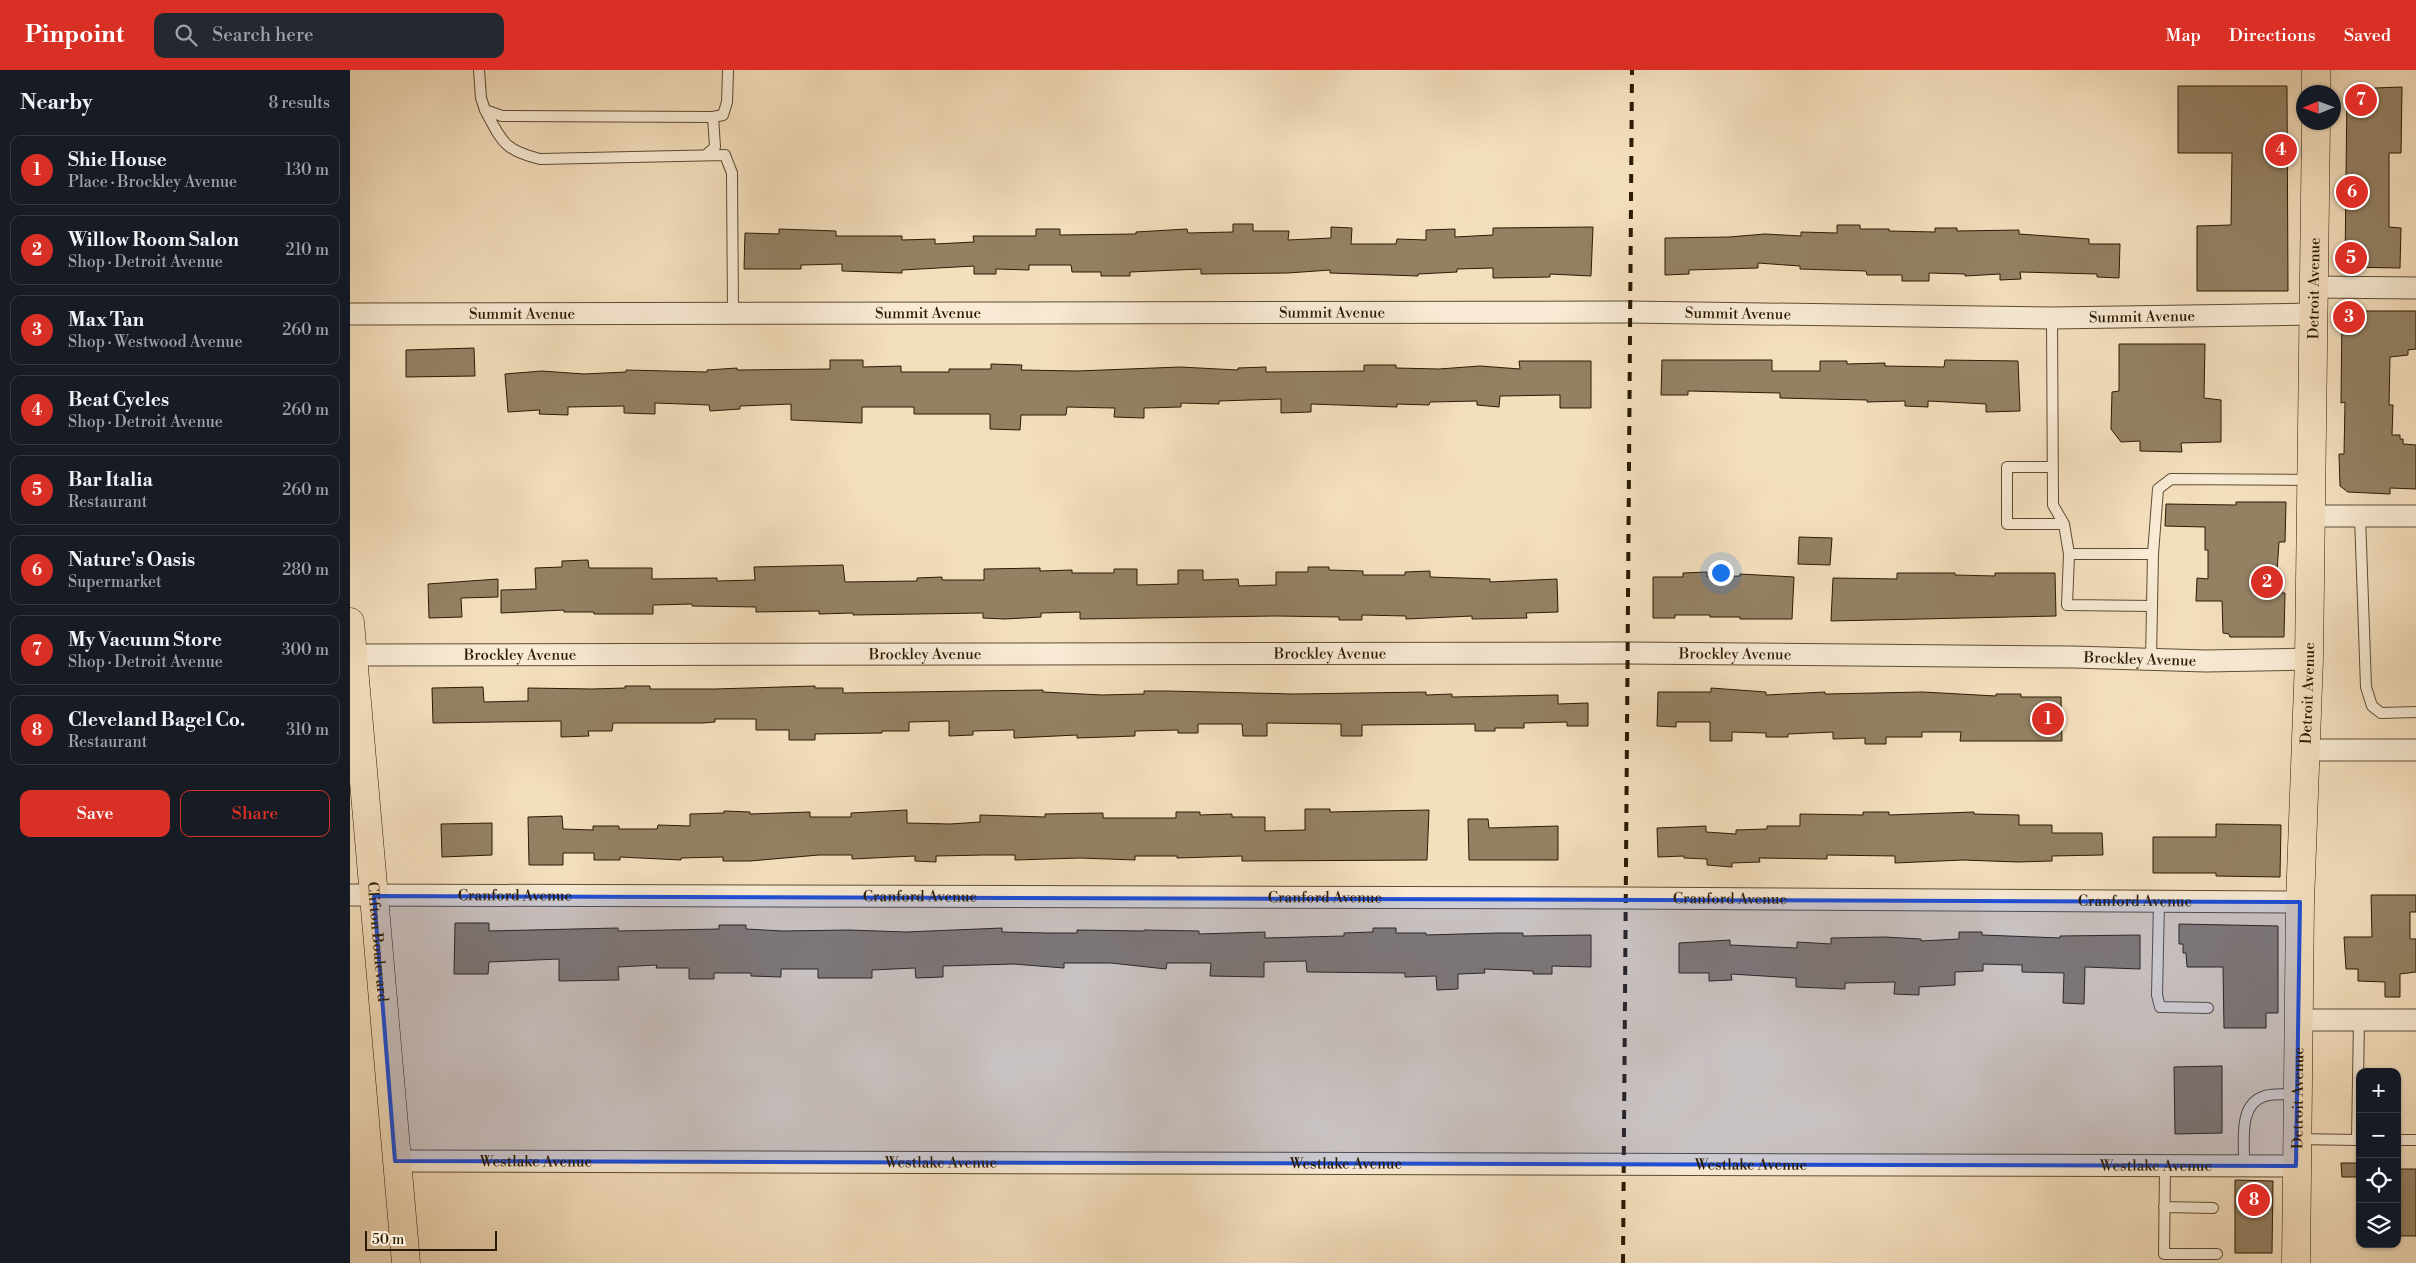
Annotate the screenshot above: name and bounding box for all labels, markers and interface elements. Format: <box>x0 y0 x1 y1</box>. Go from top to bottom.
search box <box>154 13 504 58</box>
text: Pinpoint <box>25 20 124 50</box>
icon: search <box>172 21 200 49</box>
text: Search here <box>212 23 314 47</box>
text: Map <box>2165 24 2201 47</box>
text: Directions <box>2229 24 2316 47</box>
text: Saved <box>2344 24 2391 47</box>
pin: 7 <box>2345 81 2377 119</box>
north arrow <box>2296 85 2341 130</box>
text: Nearby <box>20 90 93 116</box>
text: 8 results <box>268 93 330 113</box>
pin: 4 <box>2265 131 2297 169</box>
text: Shie House <box>68 148 167 172</box>
text: 1 <box>33 160 41 180</box>
text: 130 m <box>285 160 329 180</box>
text: Place · Brockley Avenue <box>68 172 237 192</box>
pin: 6 <box>2336 173 2368 211</box>
text: Willow Room Salon <box>68 228 239 252</box>
street label: Detroit Avenue <box>2304 237 2324 339</box>
pin: 5 <box>2335 239 2367 277</box>
text: 2 <box>32 240 42 260</box>
text: 210 m <box>285 240 329 260</box>
text: Shop · Detroit Avenue <box>68 252 223 272</box>
pin: 3 <box>2333 298 2365 336</box>
street label: Summit Avenue <box>1279 303 1385 322</box>
street label: Summit Avenue <box>1685 303 1791 324</box>
street label: Summit Avenue <box>469 304 575 323</box>
street label: Summit Avenue <box>875 304 981 323</box>
street label: Summit Avenue <box>2089 306 2195 327</box>
text: Max Tan <box>68 308 144 332</box>
text: 3 <box>32 320 42 340</box>
text: 260 m <box>282 320 329 340</box>
text: Shop · Westwood Avenue <box>68 332 243 352</box>
text: Beat Cycles <box>68 388 169 412</box>
text: 4 <box>32 400 42 420</box>
text: 260 m <box>282 400 329 420</box>
text: Shop · Detroit Avenue <box>68 412 223 432</box>
text: Bar Italia <box>68 468 153 492</box>
text: 5 <box>32 480 42 500</box>
text: 260 m <box>282 480 329 500</box>
text: Restaurant <box>68 492 147 512</box>
text: Nature's Oasis <box>68 548 195 572</box>
text: 6 <box>32 560 42 580</box>
text: 280 m <box>282 560 329 580</box>
your location <box>1708 560 1734 586</box>
pin: 2 <box>2251 563 2283 601</box>
text: Supermarket <box>68 572 162 592</box>
text: My Vacuum Store <box>68 628 222 652</box>
text: 7 <box>32 640 42 660</box>
text: 300 m <box>282 640 329 660</box>
street label: Detroit Avenue <box>2296 642 2319 744</box>
street label: Brockley Avenue <box>1273 644 1386 663</box>
street label: Brockley Avenue <box>1678 644 1791 664</box>
street label: Brockley Avenue <box>463 645 576 664</box>
street label: Brockley Avenue <box>868 645 981 664</box>
street label: Brockley Avenue <box>2082 648 2196 670</box>
text: Shop · Detroit Avenue <box>68 652 223 672</box>
pin: 1 <box>2032 700 2064 738</box>
text: Cleveland Bagel Co. <box>68 708 245 732</box>
text: 8 <box>32 720 42 740</box>
text: 310 m <box>286 720 329 740</box>
text: Restaurant <box>68 732 147 752</box>
button: Save <box>20 790 170 837</box>
button: Share <box>180 790 330 837</box>
street label: Clifton Boulevard <box>363 881 393 1003</box>
street label: Cranford Avenue <box>458 886 572 905</box>
street label: Cranford Avenue <box>863 887 977 906</box>
street label: Cranford Avenue <box>1268 888 1382 907</box>
street label: Cranford Avenue <box>1673 889 1787 908</box>
street label: Cranford Avenue <box>2078 891 2192 911</box>
street label: Detroit Avenue <box>2288 1047 2308 1149</box>
map controls <box>2356 1068 2401 1248</box>
button: + <box>2356 1068 2401 1113</box>
button: − <box>2356 1113 2401 1158</box>
street label: Westlake Avenue <box>479 1152 592 1171</box>
street label: Westlake Avenue <box>884 1153 997 1172</box>
street label: Westlake Avenue <box>1289 1154 1402 1173</box>
street label: Westlake Avenue <box>1694 1155 1807 1174</box>
street label: Westlake Avenue <box>2099 1156 2212 1175</box>
button: locate <box>2356 1158 2401 1203</box>
pin: 8 <box>2238 1181 2270 1219</box>
button: layers <box>2356 1203 2401 1248</box>
scale bar <box>365 1228 498 1251</box>
text: 50 m <box>372 1231 404 1249</box>

